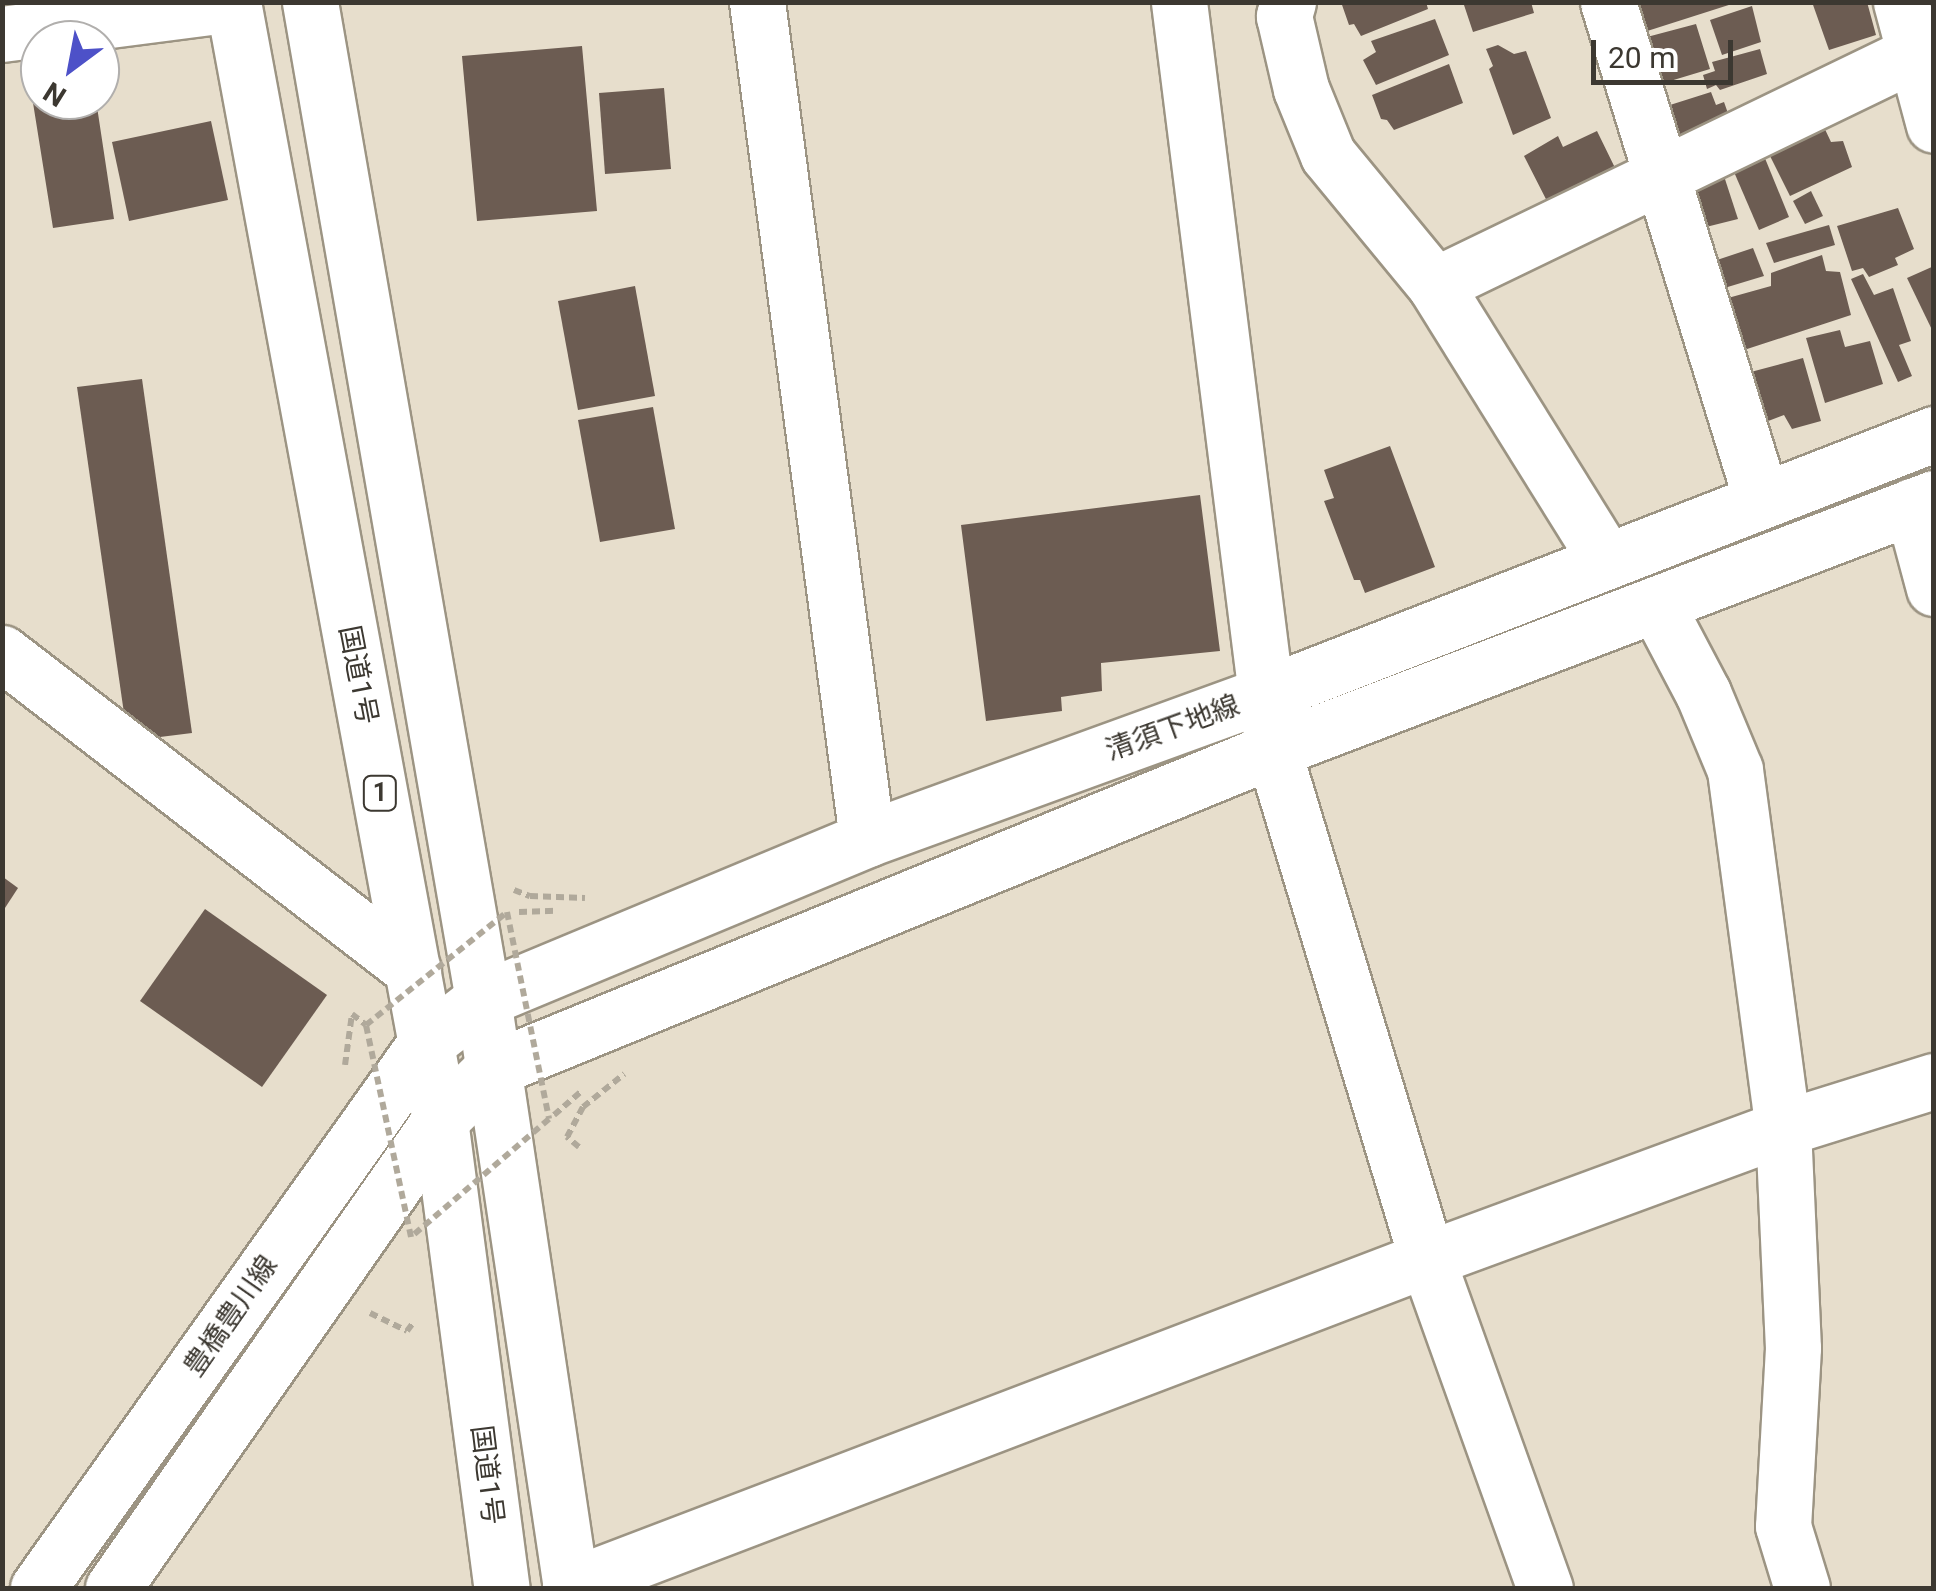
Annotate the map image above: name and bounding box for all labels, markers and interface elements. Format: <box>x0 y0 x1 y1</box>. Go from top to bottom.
north arrow <box>20 20 120 120</box>
scale bar <box>1596 20 1738 82</box>
text: 20 m <box>1608 40 1675 75</box>
text: N <box>38 75 72 113</box>
street label: 国道1号 <box>332 623 384 727</box>
street label: 清須下地線 <box>1101 688 1245 768</box>
road number: 1 <box>362 773 398 813</box>
street label: 豊橋豊川線 <box>177 1249 285 1383</box>
street label: 国道1号 <box>464 1423 510 1527</box>

